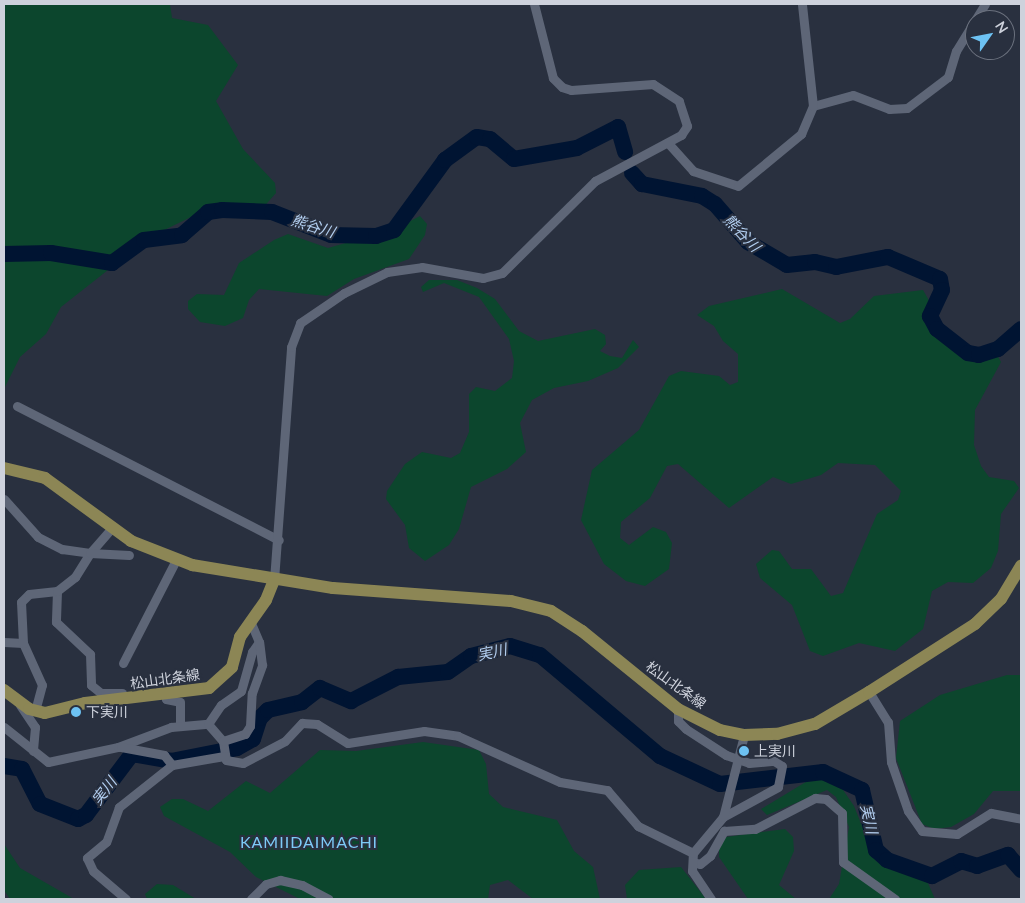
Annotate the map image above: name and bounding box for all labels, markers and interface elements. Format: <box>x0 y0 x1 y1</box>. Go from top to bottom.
north arrow <box>965 10 1015 60</box>
text: N <box>992 18 1012 36</box>
water label: 熊谷川 <box>289 211 337 241</box>
water label: 熊谷川 <box>720 211 764 255</box>
water label: 実川 <box>475 640 509 664</box>
street label: 松山北条線 <box>643 658 709 712</box>
street label: 松山北条線 <box>129 666 201 692</box>
place label: 下実川 <box>86 704 128 720</box>
marker: 下実川 <box>70 706 82 718</box>
place label: 上実川 <box>754 743 796 759</box>
marker: 上実川 <box>738 745 750 757</box>
water label: 実川 <box>88 774 120 808</box>
water label: 実川 <box>857 802 881 836</box>
district label: KAMIIDAIMACHI <box>238 832 380 852</box>

